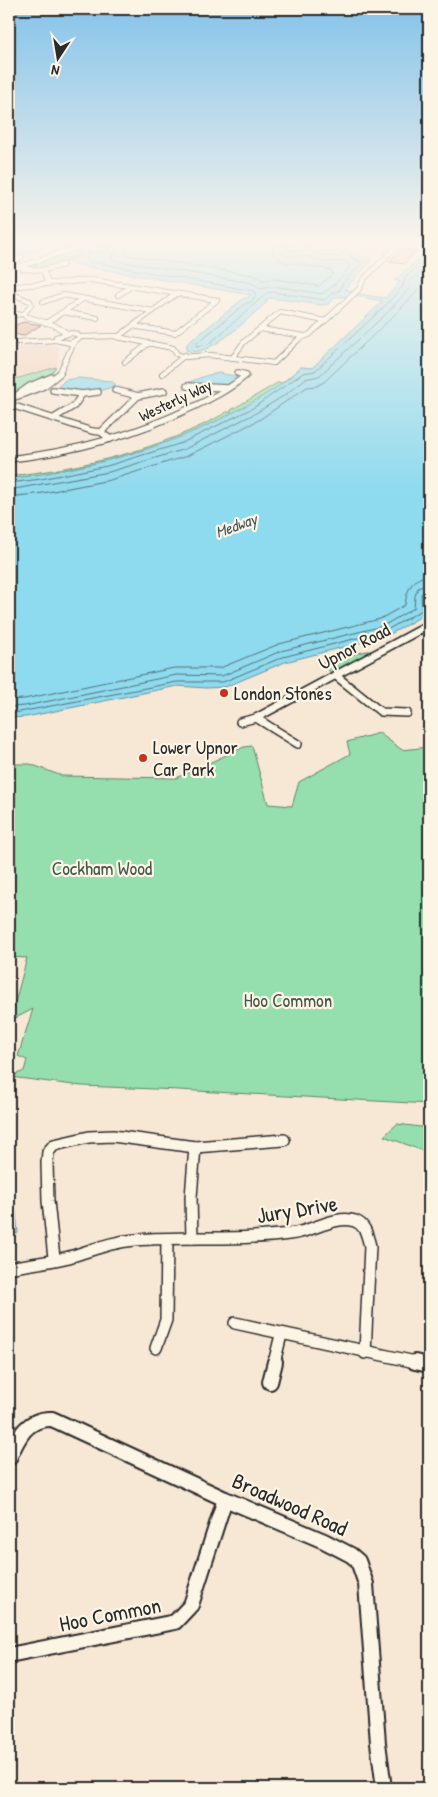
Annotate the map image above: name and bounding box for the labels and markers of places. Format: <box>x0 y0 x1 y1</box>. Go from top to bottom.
place label: London Stones <box>234 680 332 706</box>
marker: London Stones <box>218 687 230 699</box>
place label: Lower Upnor Car Park <box>153 734 239 782</box>
marker: Lower Upnor Car Park <box>137 752 149 764</box>

